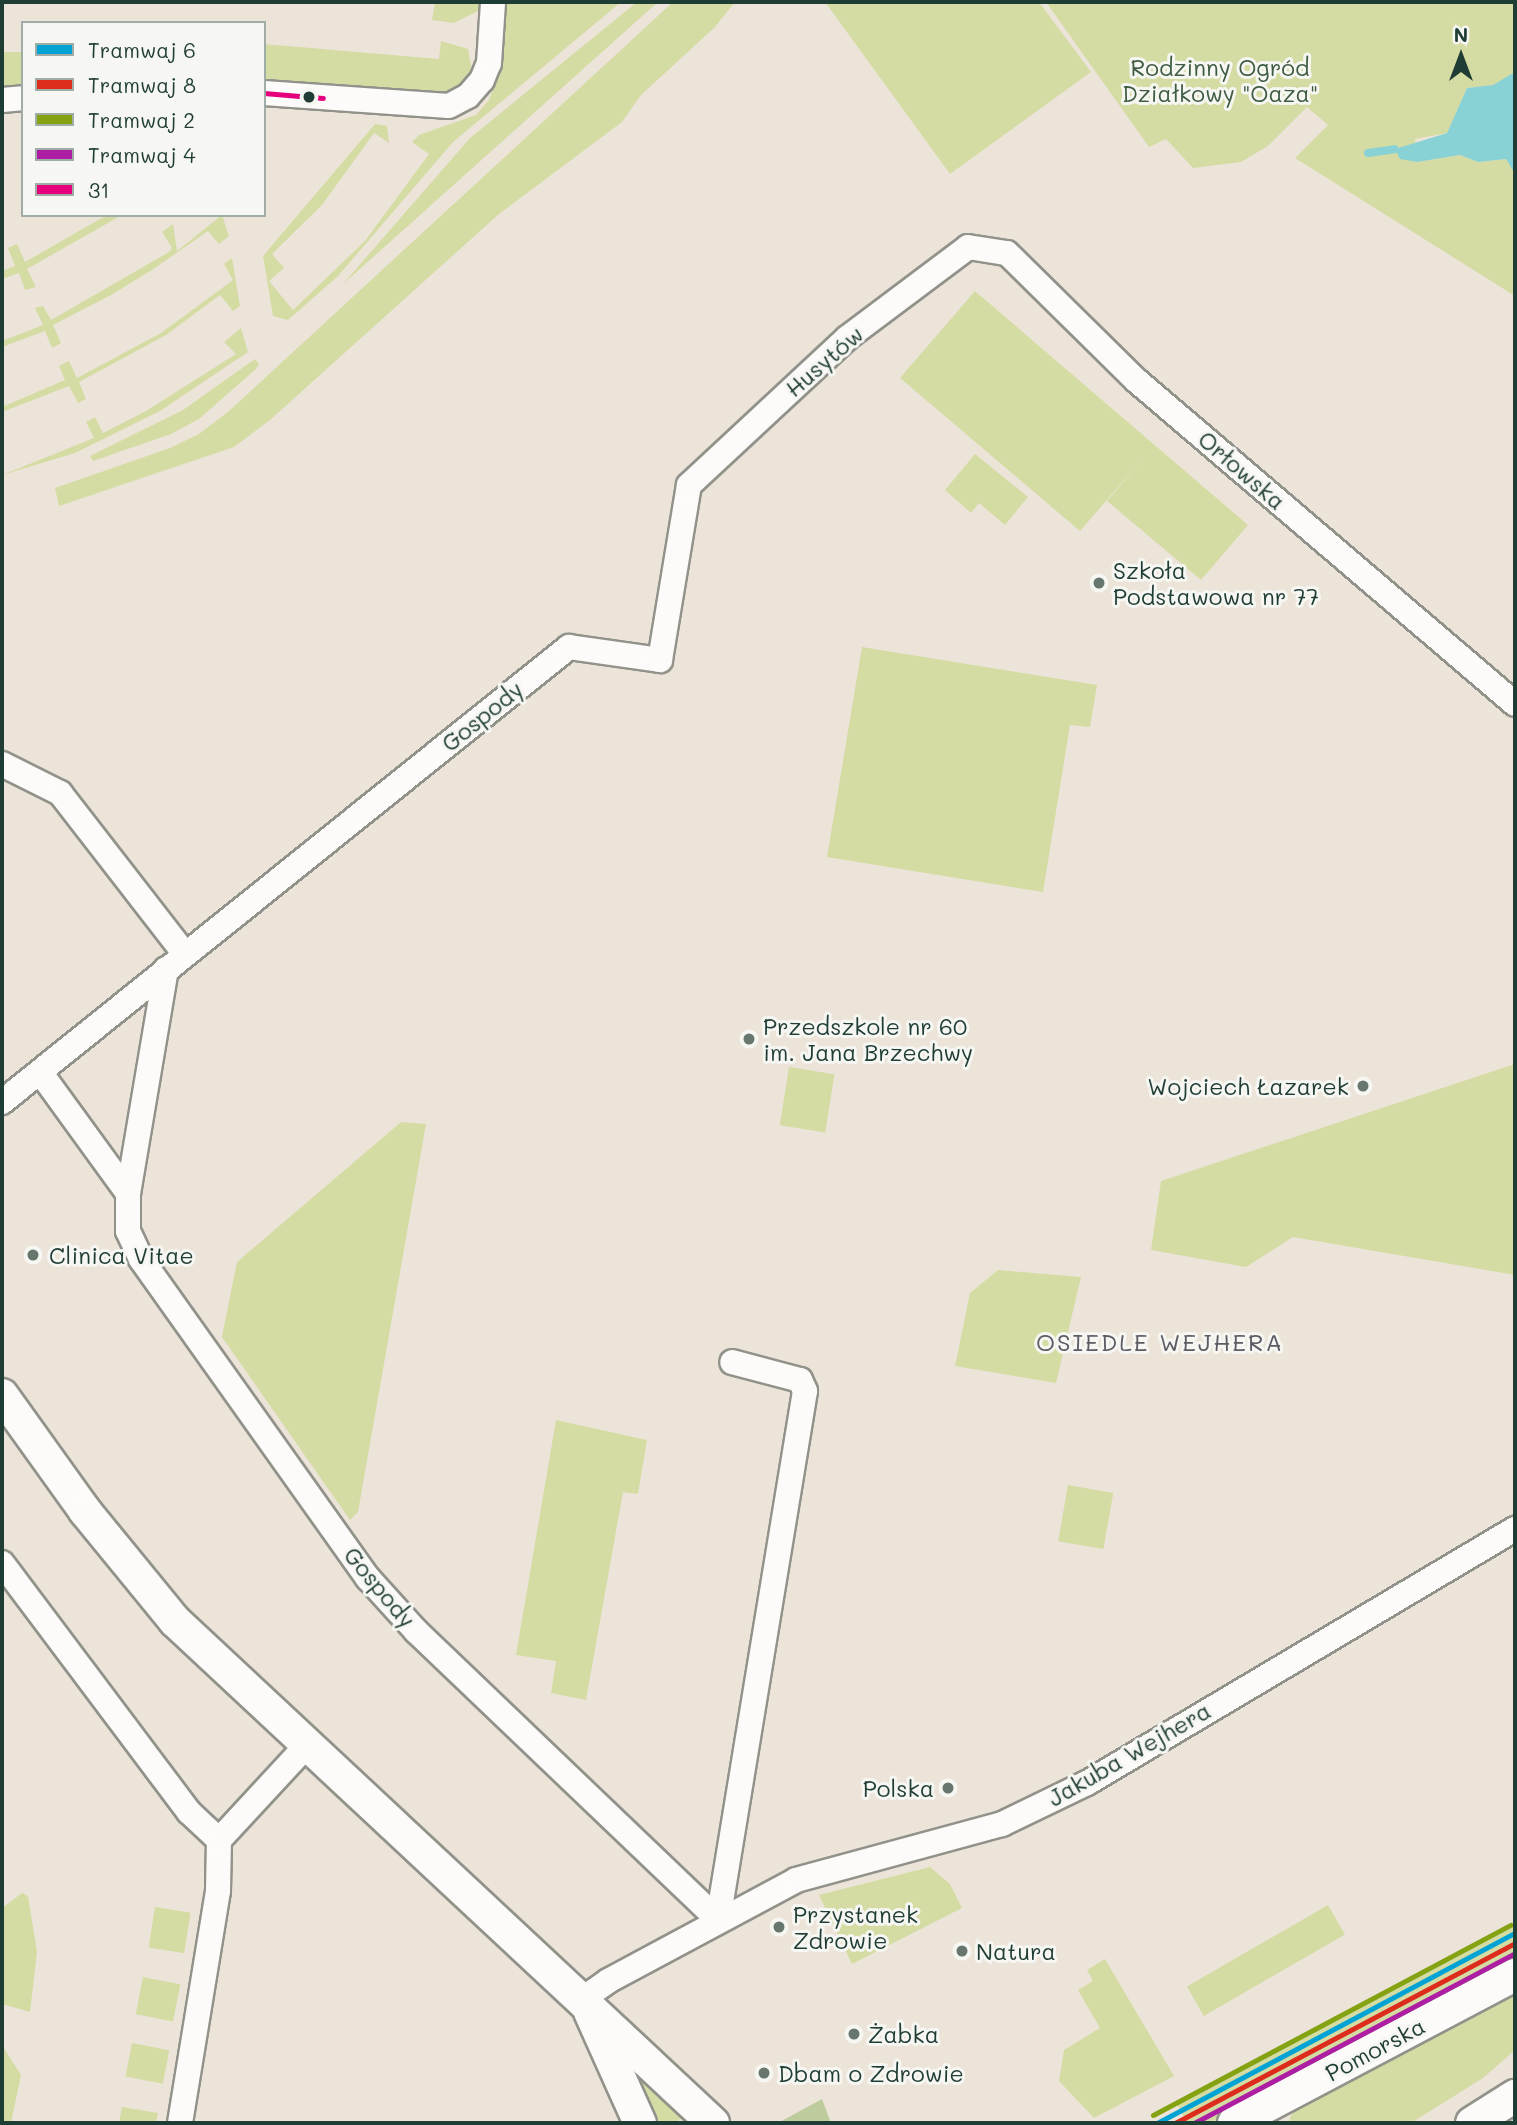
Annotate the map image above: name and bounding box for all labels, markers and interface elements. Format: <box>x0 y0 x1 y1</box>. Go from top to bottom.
legend <box>21 21 266 217</box>
north arrow <box>1426 21 1496 91</box>
text: N <box>1454 22 1468 47</box>
text: Tramwaj 6 <box>88 36 196 63</box>
park label: Rodzinny Ogród Działkowy "Oaza" <box>1122 53 1318 107</box>
text: Tramwaj 8 <box>88 71 196 98</box>
unlabelled marker <box>302 90 316 104</box>
text: Tramwaj 2 <box>88 106 195 133</box>
text: Tramwaj 4 <box>88 141 196 168</box>
text: 31 <box>88 176 110 203</box>
street label: Husytów <box>780 320 868 402</box>
street label: Orłowska <box>1193 425 1291 515</box>
place label: Szkoła Podstawowa nr 77 <box>1113 556 1319 610</box>
marker: Szkoła Podstawowa nr 77 <box>1091 575 1107 591</box>
street label: Gospody <box>436 675 528 757</box>
place label: Przedszkole nr 60 im. Jana Brzechwy <box>763 1012 973 1066</box>
marker: Przedszkole nr 60 im. Jana Brzechwy <box>741 1031 757 1047</box>
place label: Wojciech Łazarek <box>1147 1072 1349 1100</box>
marker: Wojciech Łazarek <box>1355 1078 1371 1094</box>
place label: Clinica Vitae <box>49 1241 194 1269</box>
marker: Clinica Vitae <box>23 1245 43 1265</box>
district label: OSIEDLE WEJHERA <box>1038 1328 1282 1356</box>
street label: Gospody <box>338 1541 422 1633</box>
street label: Jakuba Wejhera <box>1043 1696 1215 1812</box>
place label: Polska <box>863 1774 934 1802</box>
marker: Polska <box>940 1780 956 1796</box>
place label: Przystanek Zdrowie <box>793 1900 918 1954</box>
marker: Przystanek Zdrowie <box>771 1919 787 1935</box>
place label: Natura <box>976 1937 1056 1965</box>
marker: Natura <box>954 1943 970 1959</box>
street label: Pomorska <box>1320 2011 1430 2087</box>
place label: Żabka <box>868 2020 939 2048</box>
marker: Żabka <box>846 2026 862 2042</box>
place label: Dbam o Zdrowie <box>778 2059 964 2087</box>
marker: Dbam o Zdrowie <box>756 2065 772 2081</box>

